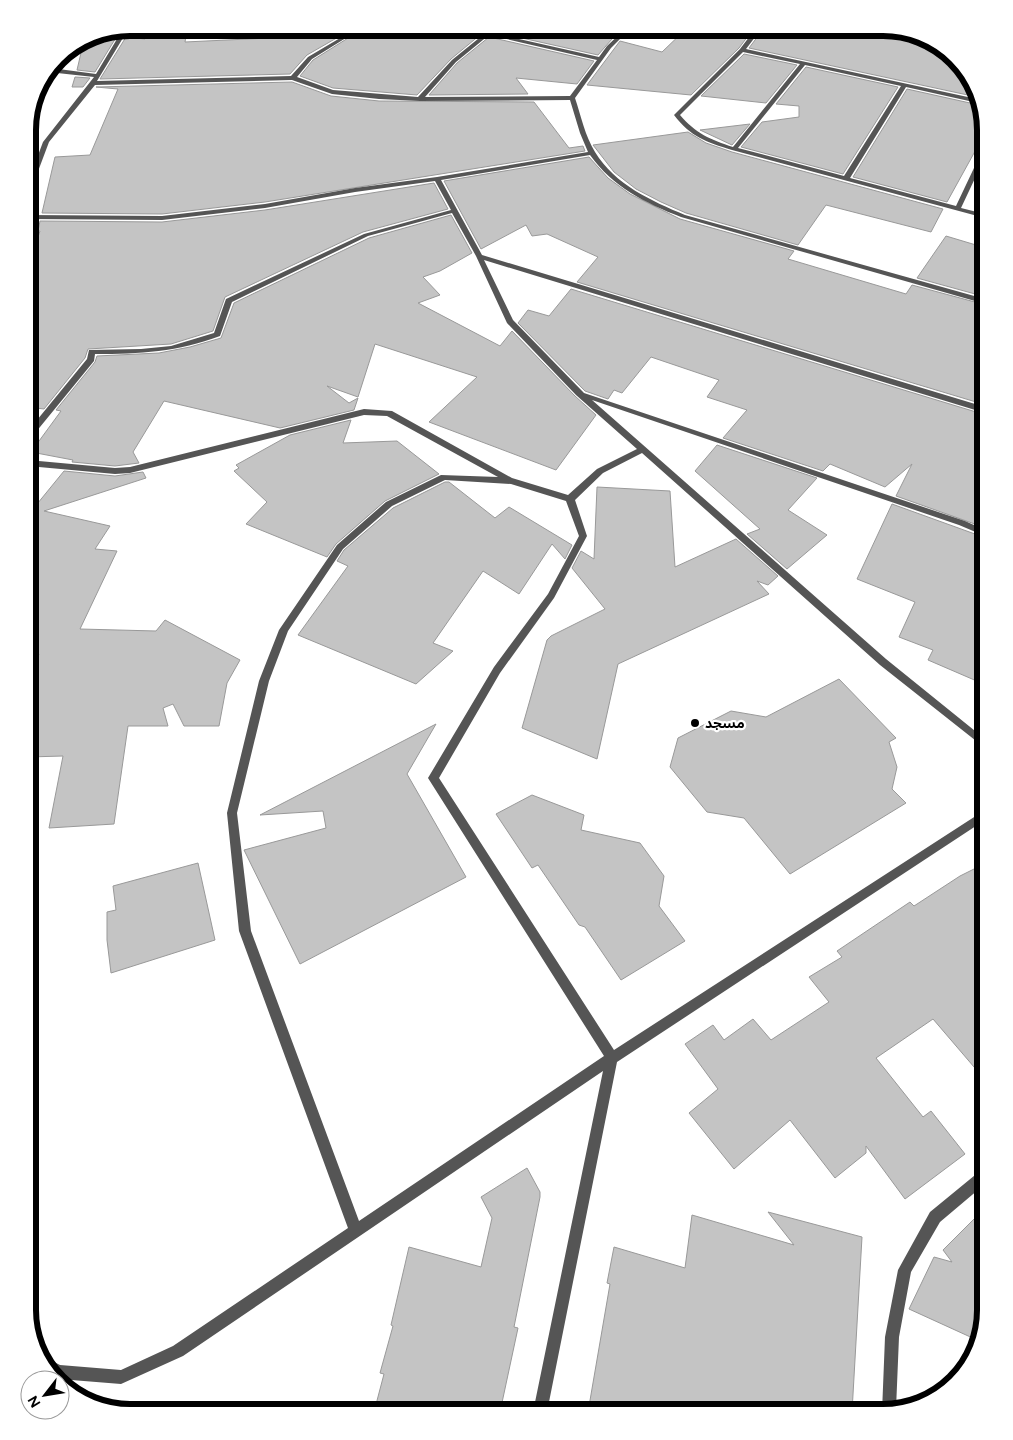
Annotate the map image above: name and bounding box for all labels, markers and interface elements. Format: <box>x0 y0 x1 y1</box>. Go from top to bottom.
place label: مسجد <box>705 715 745 732</box>
marker: مسجد <box>689 717 701 729</box>
north arrow <box>20 1370 70 1420</box>
text: N <box>24 1392 44 1410</box>

